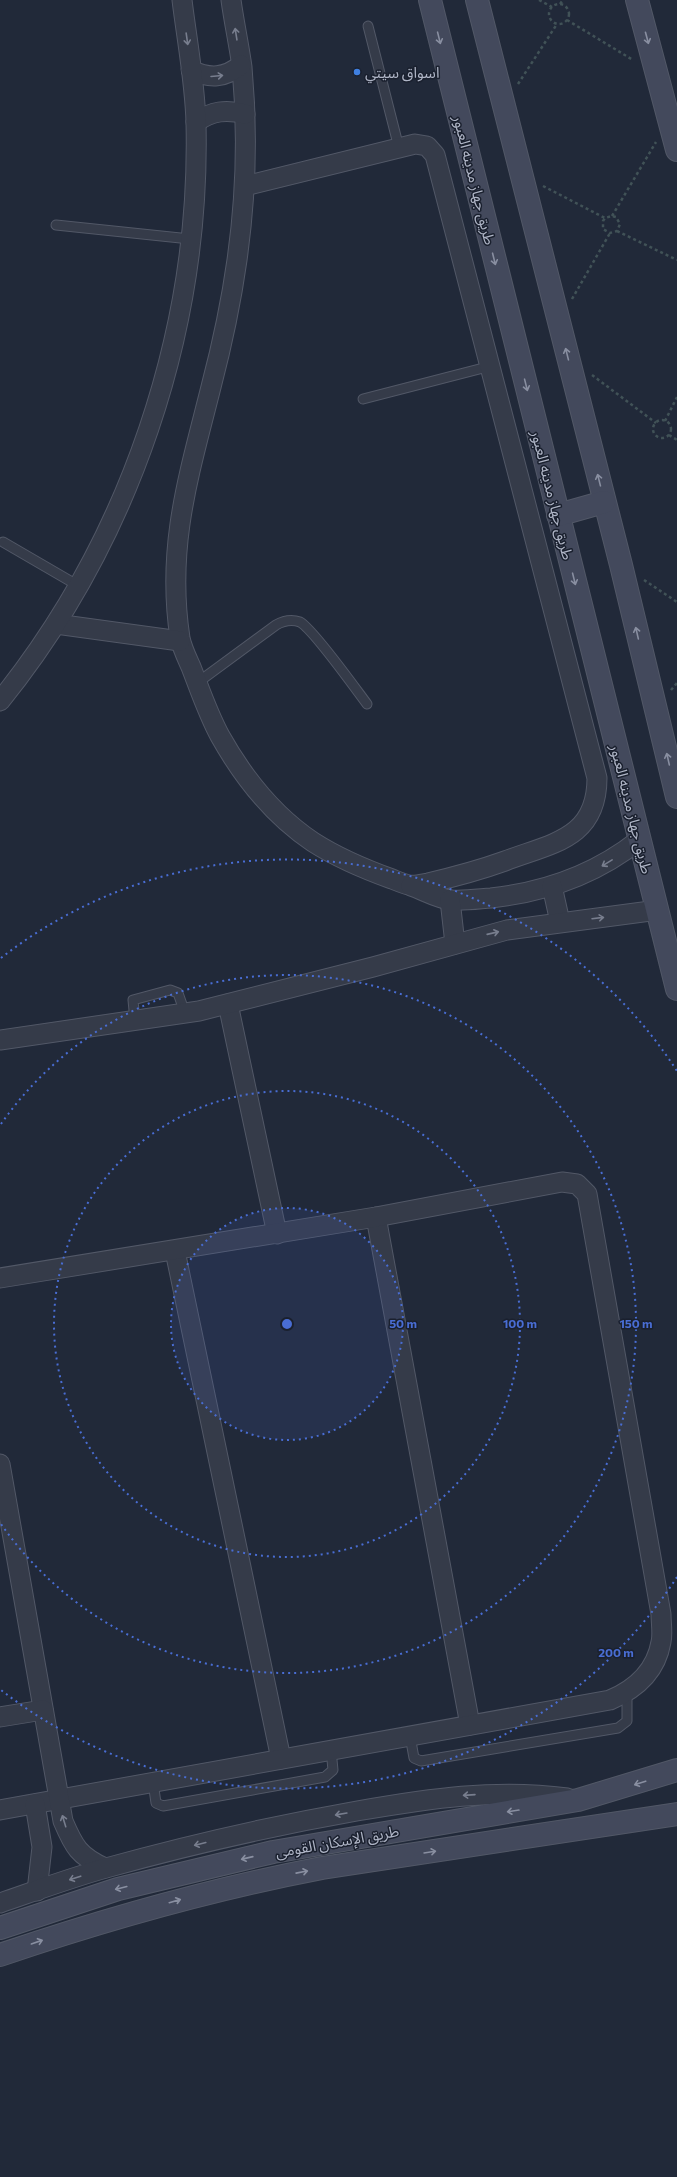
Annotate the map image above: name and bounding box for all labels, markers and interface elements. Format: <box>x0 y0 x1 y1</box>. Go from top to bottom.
one-way arrow <box>232 28 240 41</box>
one-way arrow <box>436 31 444 44</box>
one-way arrow <box>644 31 651 44</box>
one-way arrow <box>183 32 191 45</box>
place label: اسواق سيتي <box>365 63 439 84</box>
marker: اسواق سيتي <box>352 67 362 77</box>
one-way arrow <box>210 72 223 79</box>
street label: طريق جهاز مدينه العبور <box>448 112 500 247</box>
one-way arrow <box>491 252 499 265</box>
one-way arrow <box>562 348 570 361</box>
one-way arrow <box>522 378 530 391</box>
street label: طريق جهاز مدينه العبور <box>526 427 578 562</box>
one-way arrow <box>594 474 602 487</box>
one-way arrow <box>571 573 578 586</box>
one-way arrow <box>632 627 640 640</box>
street label: طريق جهاز مدينه العبور <box>605 741 657 876</box>
one-way arrow <box>664 753 672 766</box>
one-way arrow <box>601 859 613 867</box>
one-way arrow <box>591 914 604 921</box>
one-way arrow <box>486 929 499 937</box>
text: 50 m <box>389 1316 417 1330</box>
text: 100 m <box>503 1316 537 1330</box>
text: 150 m <box>619 1316 653 1330</box>
centre of rings <box>280 1317 294 1331</box>
text: 200 m <box>598 1645 634 1659</box>
one-way arrow <box>634 1779 646 1787</box>
one-way arrow <box>463 1791 476 1798</box>
one-way arrow <box>507 1807 520 1815</box>
one-way arrow <box>335 1810 348 1818</box>
one-way arrow <box>60 1814 67 1827</box>
street label: طريق الإسكان القومى <box>274 1821 401 1863</box>
one-way arrow <box>194 1841 207 1848</box>
one-way arrow <box>423 1848 436 1856</box>
one-way arrow <box>241 1854 254 1862</box>
one-way arrow <box>295 1868 308 1876</box>
one-way arrow <box>69 1875 81 1883</box>
one-way arrow <box>115 1885 128 1893</box>
one-way arrow <box>168 1897 181 1904</box>
one-way arrow <box>31 1938 43 1946</box>

